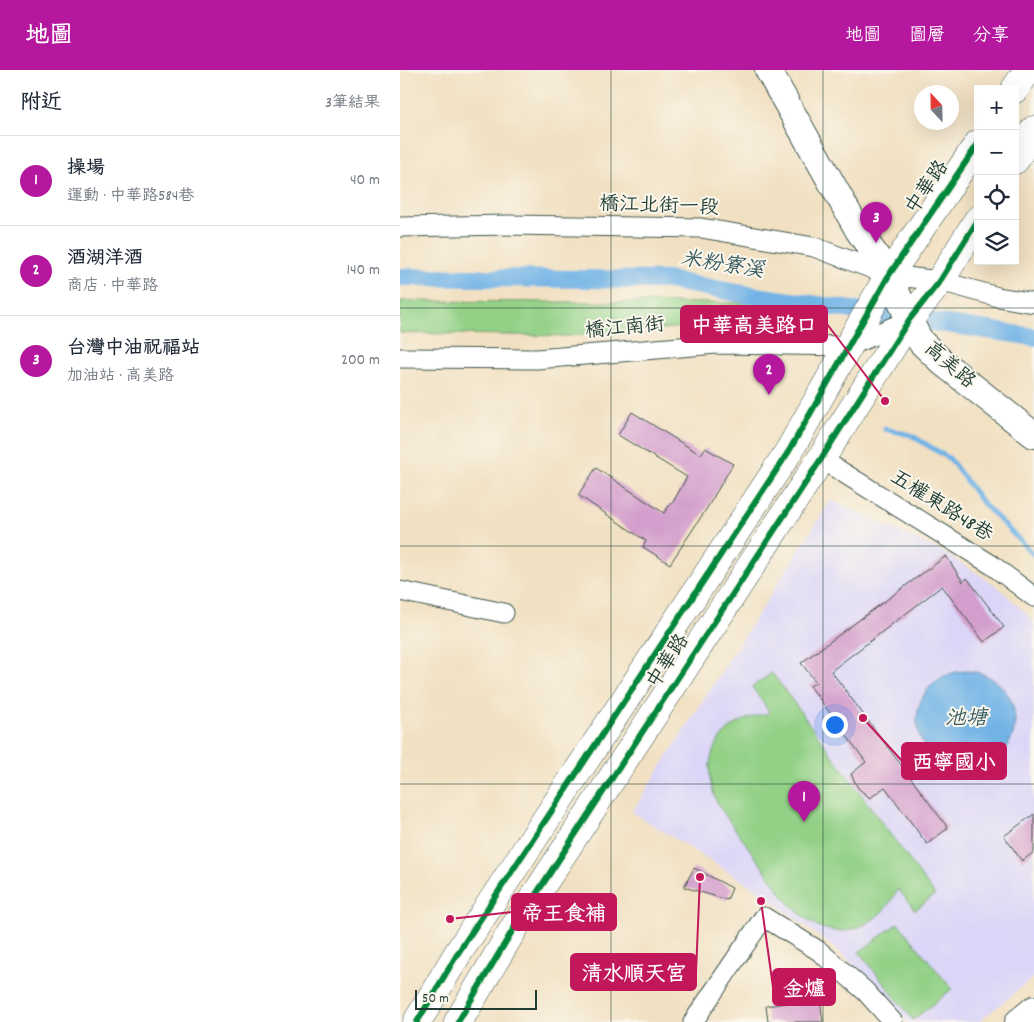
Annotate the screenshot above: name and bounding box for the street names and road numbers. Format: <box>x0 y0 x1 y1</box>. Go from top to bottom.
street label: 中華路 <box>900 154 957 221</box>
street label: 橋江北街一段 <box>599 191 719 223</box>
street label: 橋江南街 <box>584 312 666 346</box>
street label: 高美路 <box>917 336 982 397</box>
street label: 五權東路48巷 <box>884 464 999 550</box>
street label: 中華路 <box>641 628 698 695</box>

